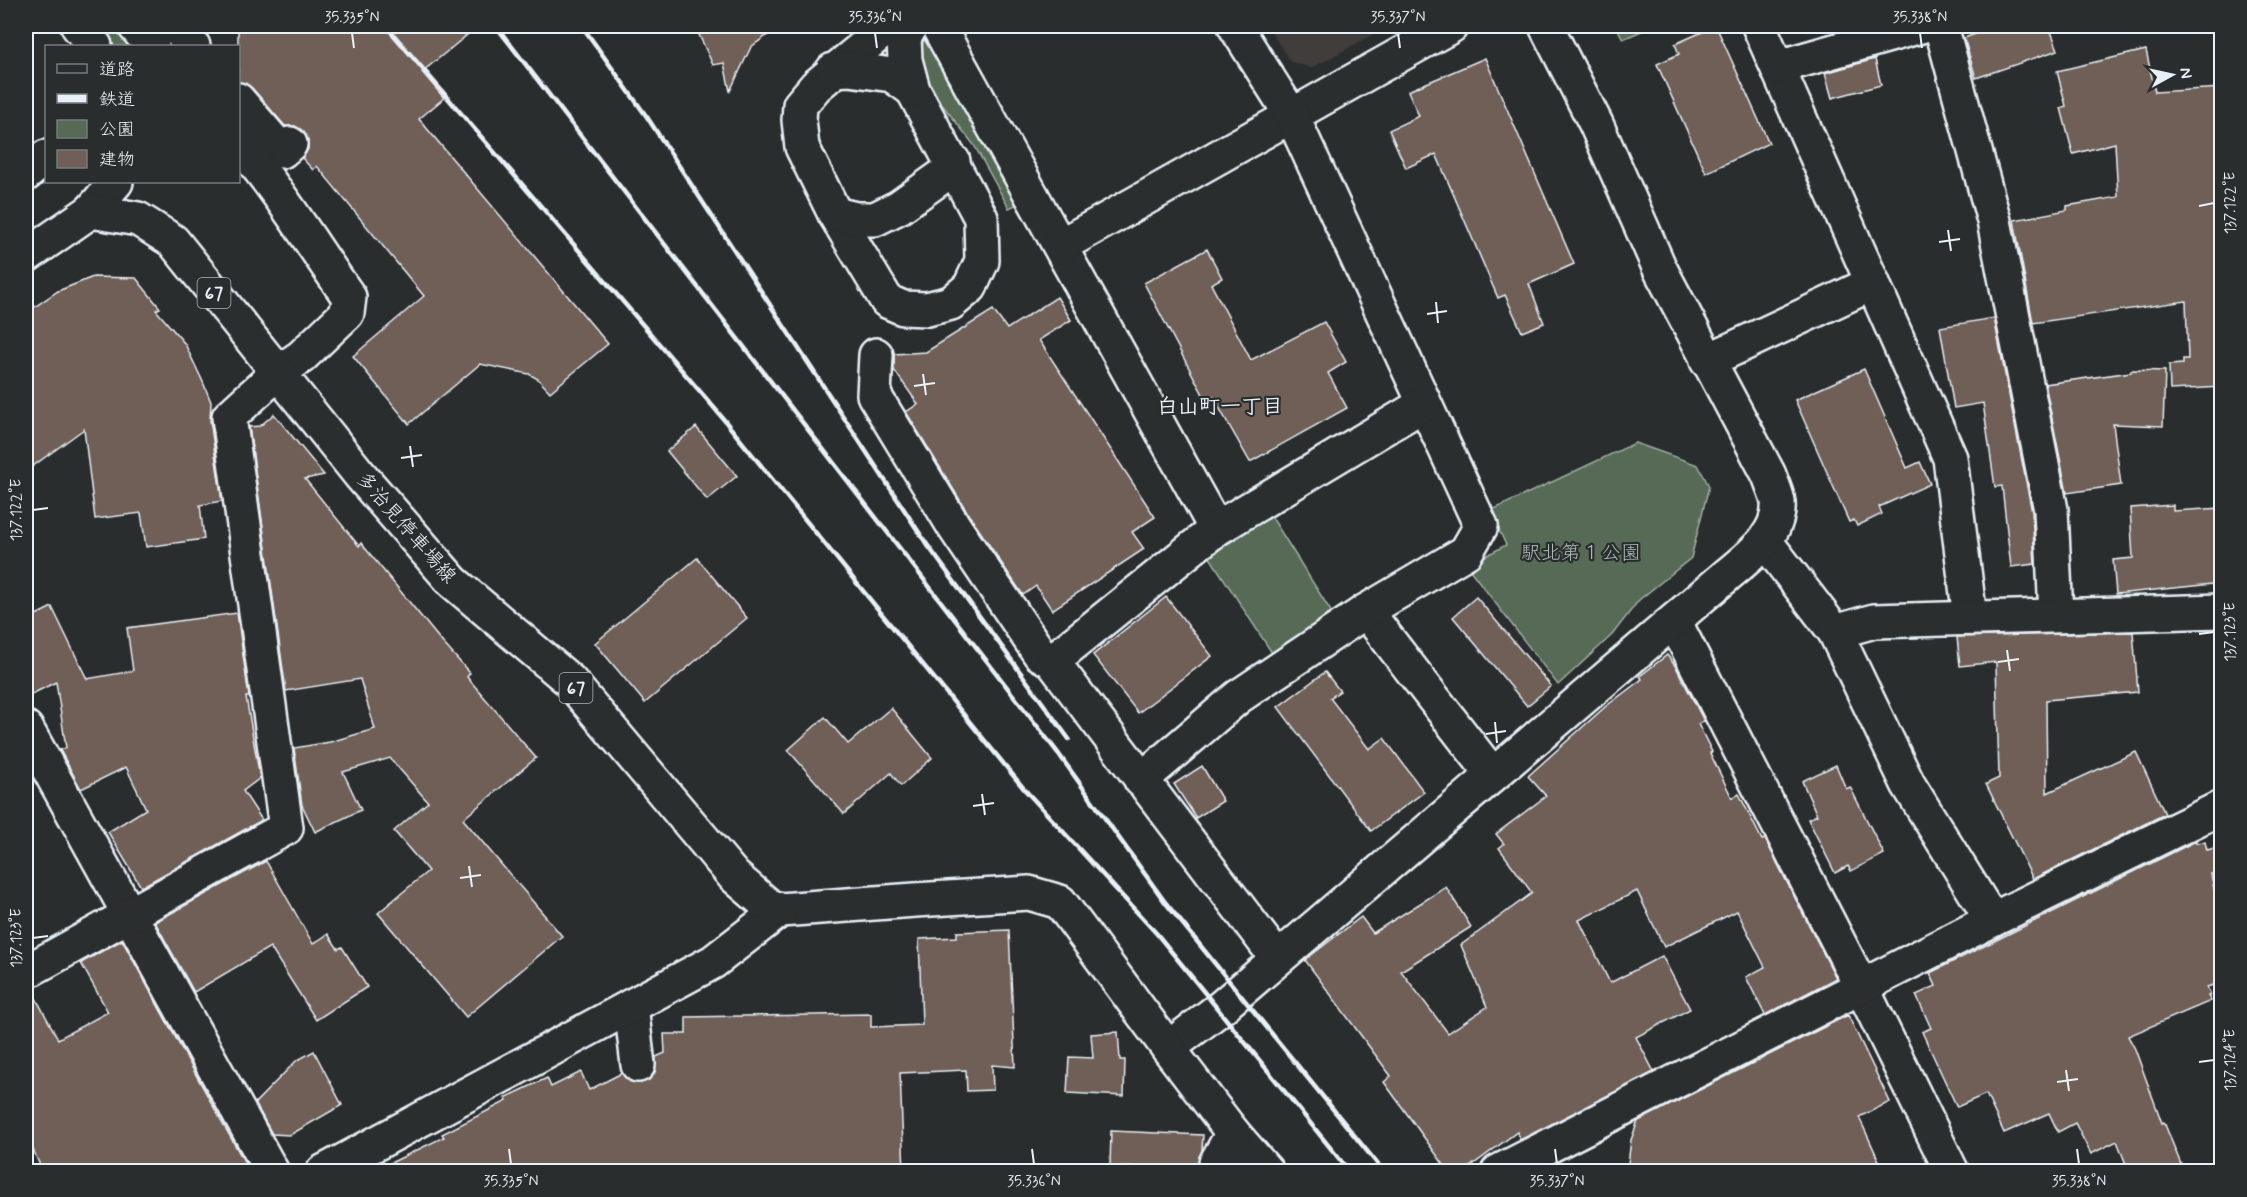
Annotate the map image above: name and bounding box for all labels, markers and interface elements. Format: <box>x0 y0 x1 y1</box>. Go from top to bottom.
text: 35.335°N <box>325 8 379 28</box>
text: 35.336°N <box>848 8 902 28</box>
text: 35.337°N <box>1371 8 1425 28</box>
text: 35.338°N <box>1893 8 1947 28</box>
legend <box>45 45 240 183</box>
north arrow <box>2142 45 2202 105</box>
text: 道路 <box>99 58 135 82</box>
text: N <box>2174 66 2197 80</box>
text: 鉄道 <box>99 88 135 112</box>
text: 公園 <box>99 118 135 142</box>
text: 建物 <box>99 148 135 172</box>
text: 137.122°E <box>2221 172 2241 234</box>
road number: 67 <box>198 278 230 308</box>
district label: 白山町一丁目 <box>1157 393 1283 421</box>
street label: 多治見停車場線 <box>350 466 462 590</box>
text: 137.122°E <box>7 479 27 541</box>
park label: 駅北第１公園 <box>1521 540 1641 567</box>
text: 137.123°E <box>2221 602 2241 662</box>
road number: 67 <box>560 673 592 703</box>
text: 137.123°E <box>7 908 27 968</box>
text: 137.124°E <box>2221 1029 2241 1091</box>
text: 35.335°N <box>484 1172 538 1192</box>
text: 35.336°N <box>1007 1172 1061 1192</box>
text: 35.337°N <box>1530 1172 1584 1192</box>
text: 35.338°N <box>2052 1172 2106 1192</box>

